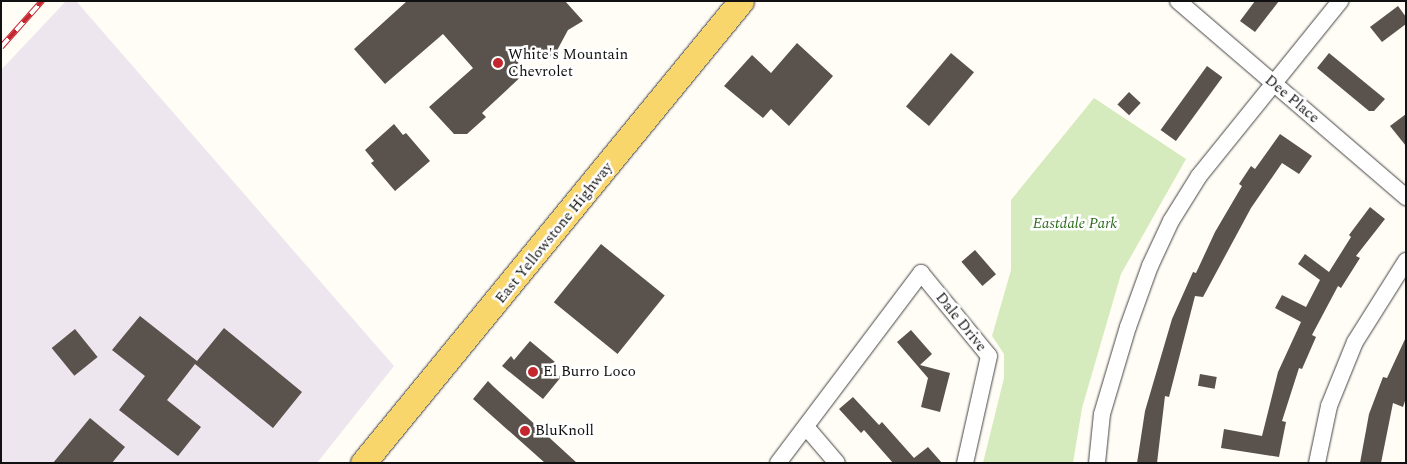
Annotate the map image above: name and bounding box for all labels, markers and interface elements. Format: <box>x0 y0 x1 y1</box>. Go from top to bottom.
place label: White's Mountain Chevrolet <box>508 45 628 80</box>
marker: White's Mountain Chevrolet <box>492 57 504 69</box>
street label: Dee Place <box>1261 71 1323 127</box>
street label: East Yellowstone Highway <box>491 159 617 307</box>
park label: Eastdale Park <box>1033 215 1117 233</box>
street label: Dale Drive <box>932 289 990 355</box>
place label: El Burro Loco <box>543 363 636 381</box>
marker: El Burro Loco <box>527 366 539 378</box>
place label: BluKnoll <box>535 422 594 440</box>
marker: BluKnoll <box>519 425 531 437</box>

